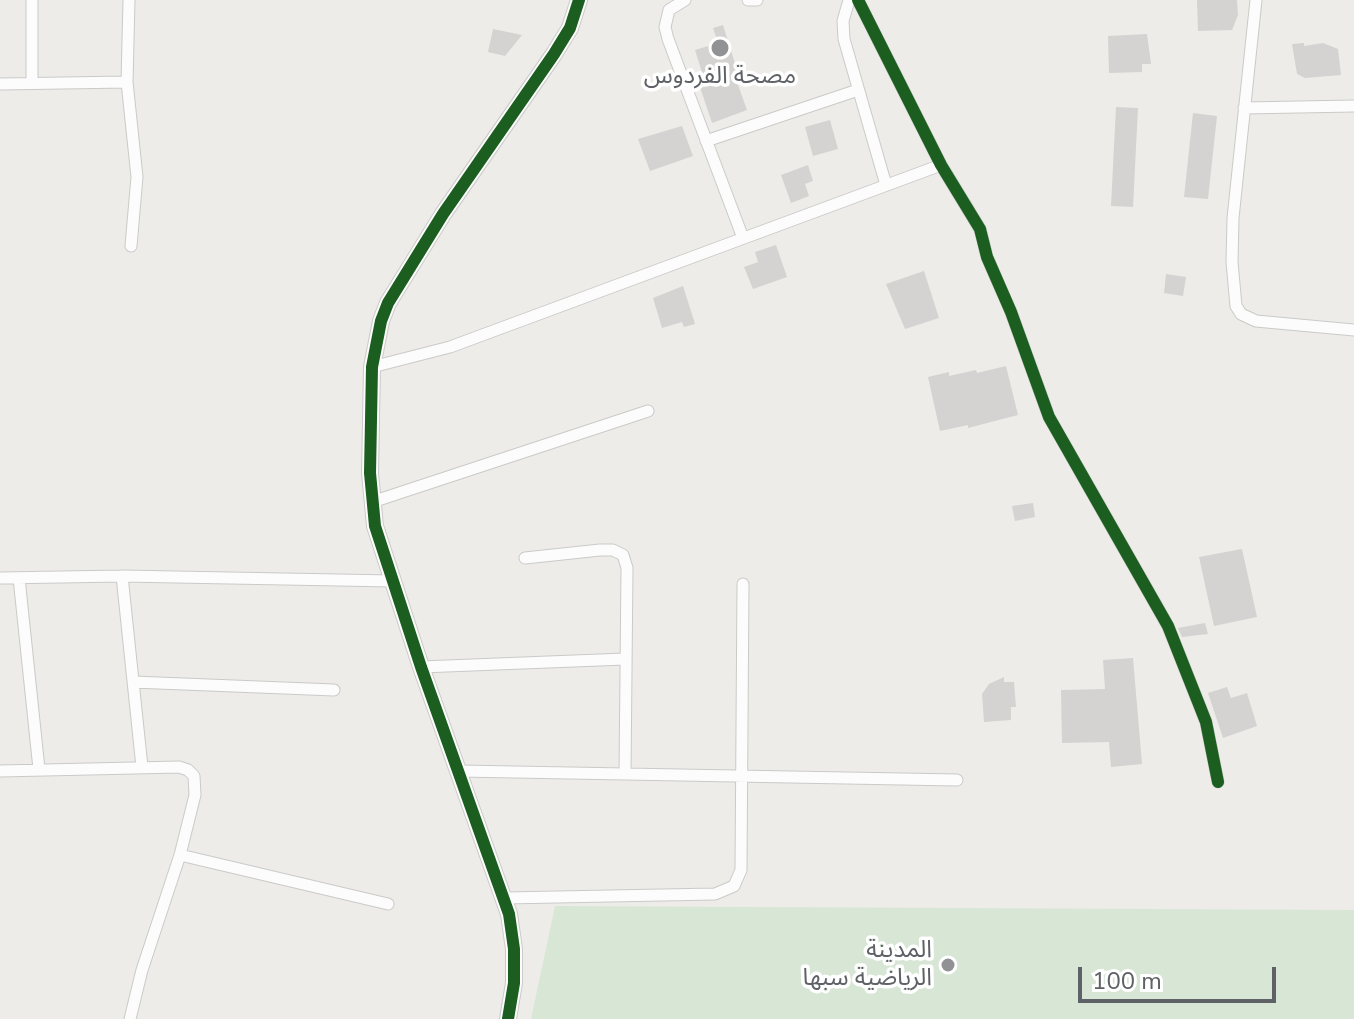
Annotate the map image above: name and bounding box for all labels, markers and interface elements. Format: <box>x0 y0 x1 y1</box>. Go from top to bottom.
marker: مصحة الفردوس <box>709 37 731 59</box>
place label: مصحة الفردوس <box>644 63 796 91</box>
place label: المدينة الرياضية سبها <box>802 937 932 993</box>
scale bar <box>1082 951 1280 1001</box>
marker: المدينة الرياضية سبها <box>939 956 957 974</box>
text: 100 m <box>1092 965 1162 997</box>

